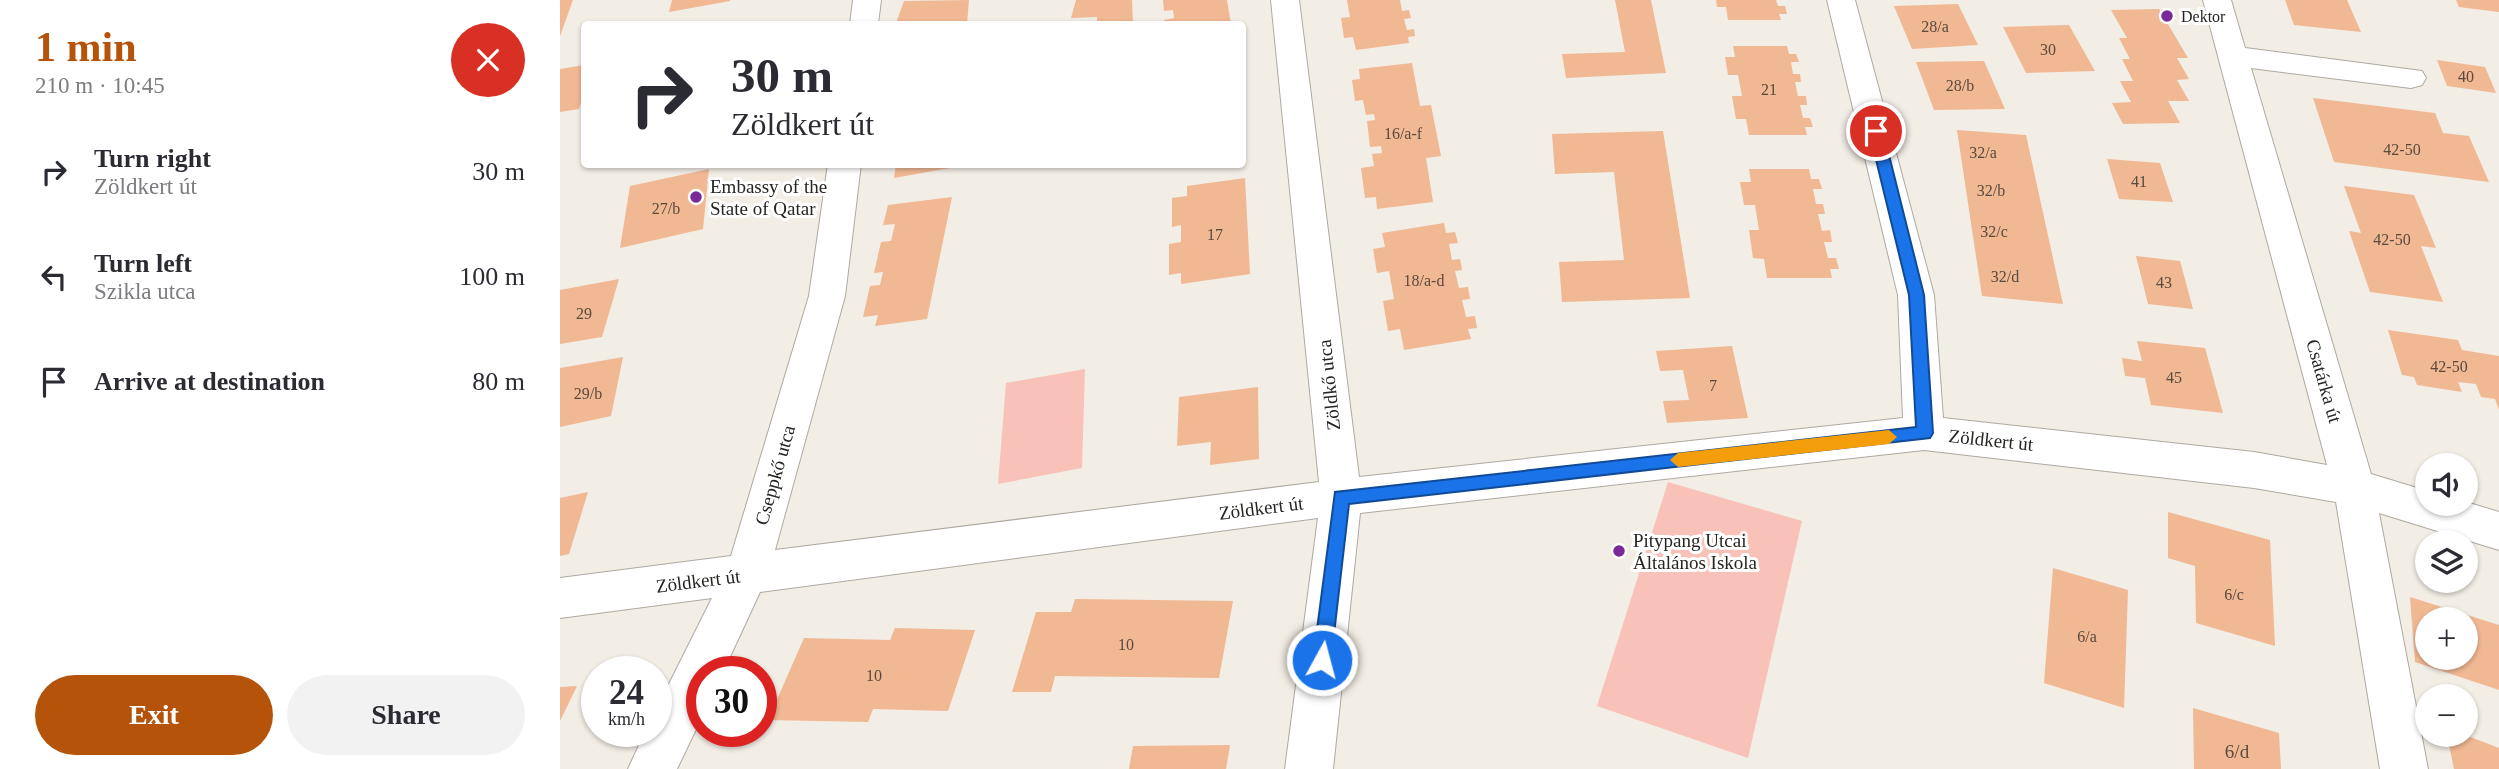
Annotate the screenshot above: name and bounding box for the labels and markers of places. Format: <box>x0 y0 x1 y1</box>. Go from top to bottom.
marker: Dektor <box>2159 8 2175 24</box>
place label: Dektor <box>2181 8 2226 25</box>
pin <box>1846 101 1906 161</box>
place label: Embassy of the State of Qatar <box>710 176 827 219</box>
marker: Embassy of the State of Qatar <box>688 189 704 205</box>
place label: Pitypang Utcai Általános Iskola <box>1633 530 1758 573</box>
marker: Pitypang Utcai Általános Iskola <box>1611 543 1627 559</box>

